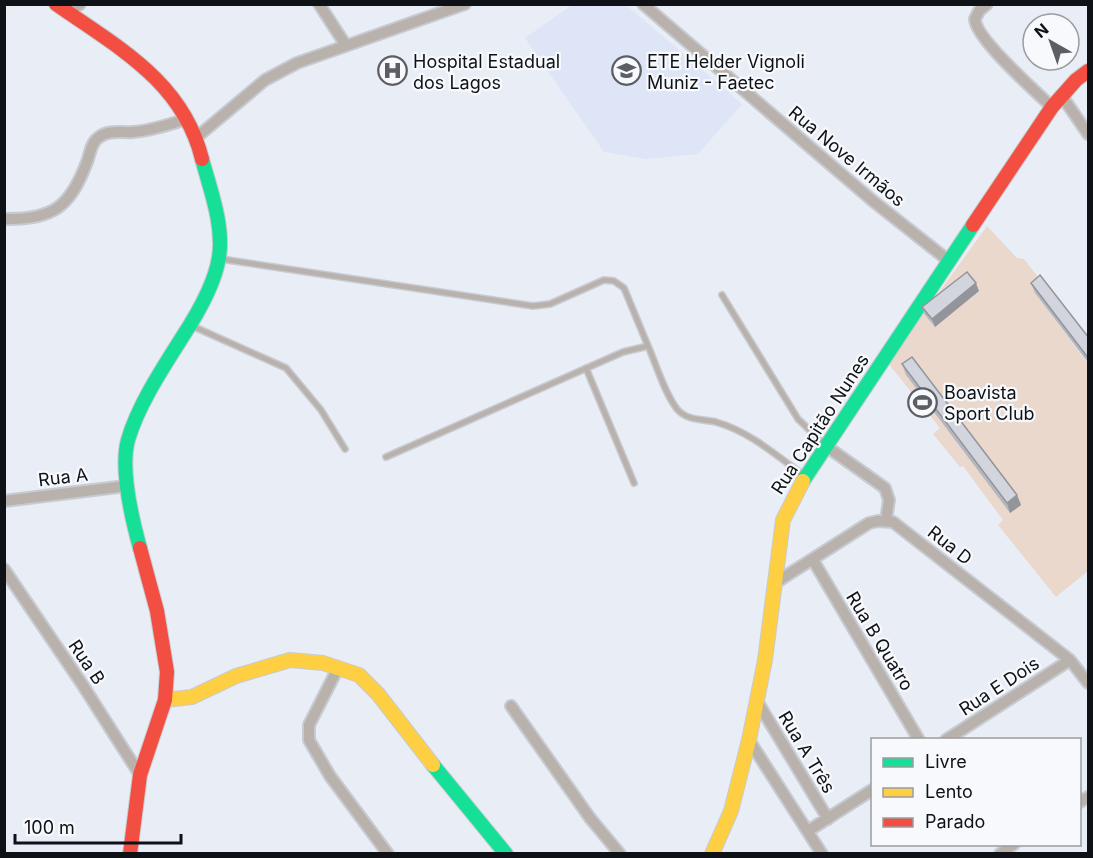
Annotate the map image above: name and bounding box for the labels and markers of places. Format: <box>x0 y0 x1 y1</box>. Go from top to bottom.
place label: Hospital Estadual dos Lagos <box>413 51 560 93</box>
place label: ETE Helder Vignoli Muniz - Faetec <box>647 51 805 93</box>
hospital icon: Hospital Estadual dos Lagos <box>376 55 408 87</box>
school or university icon: ETE Helder Vignoli Muniz - Faetec <box>610 55 642 87</box>
place label: Boavista Sport Club <box>944 382 1035 424</box>
sports icon: Boavista Sport Club <box>907 386 939 418</box>

